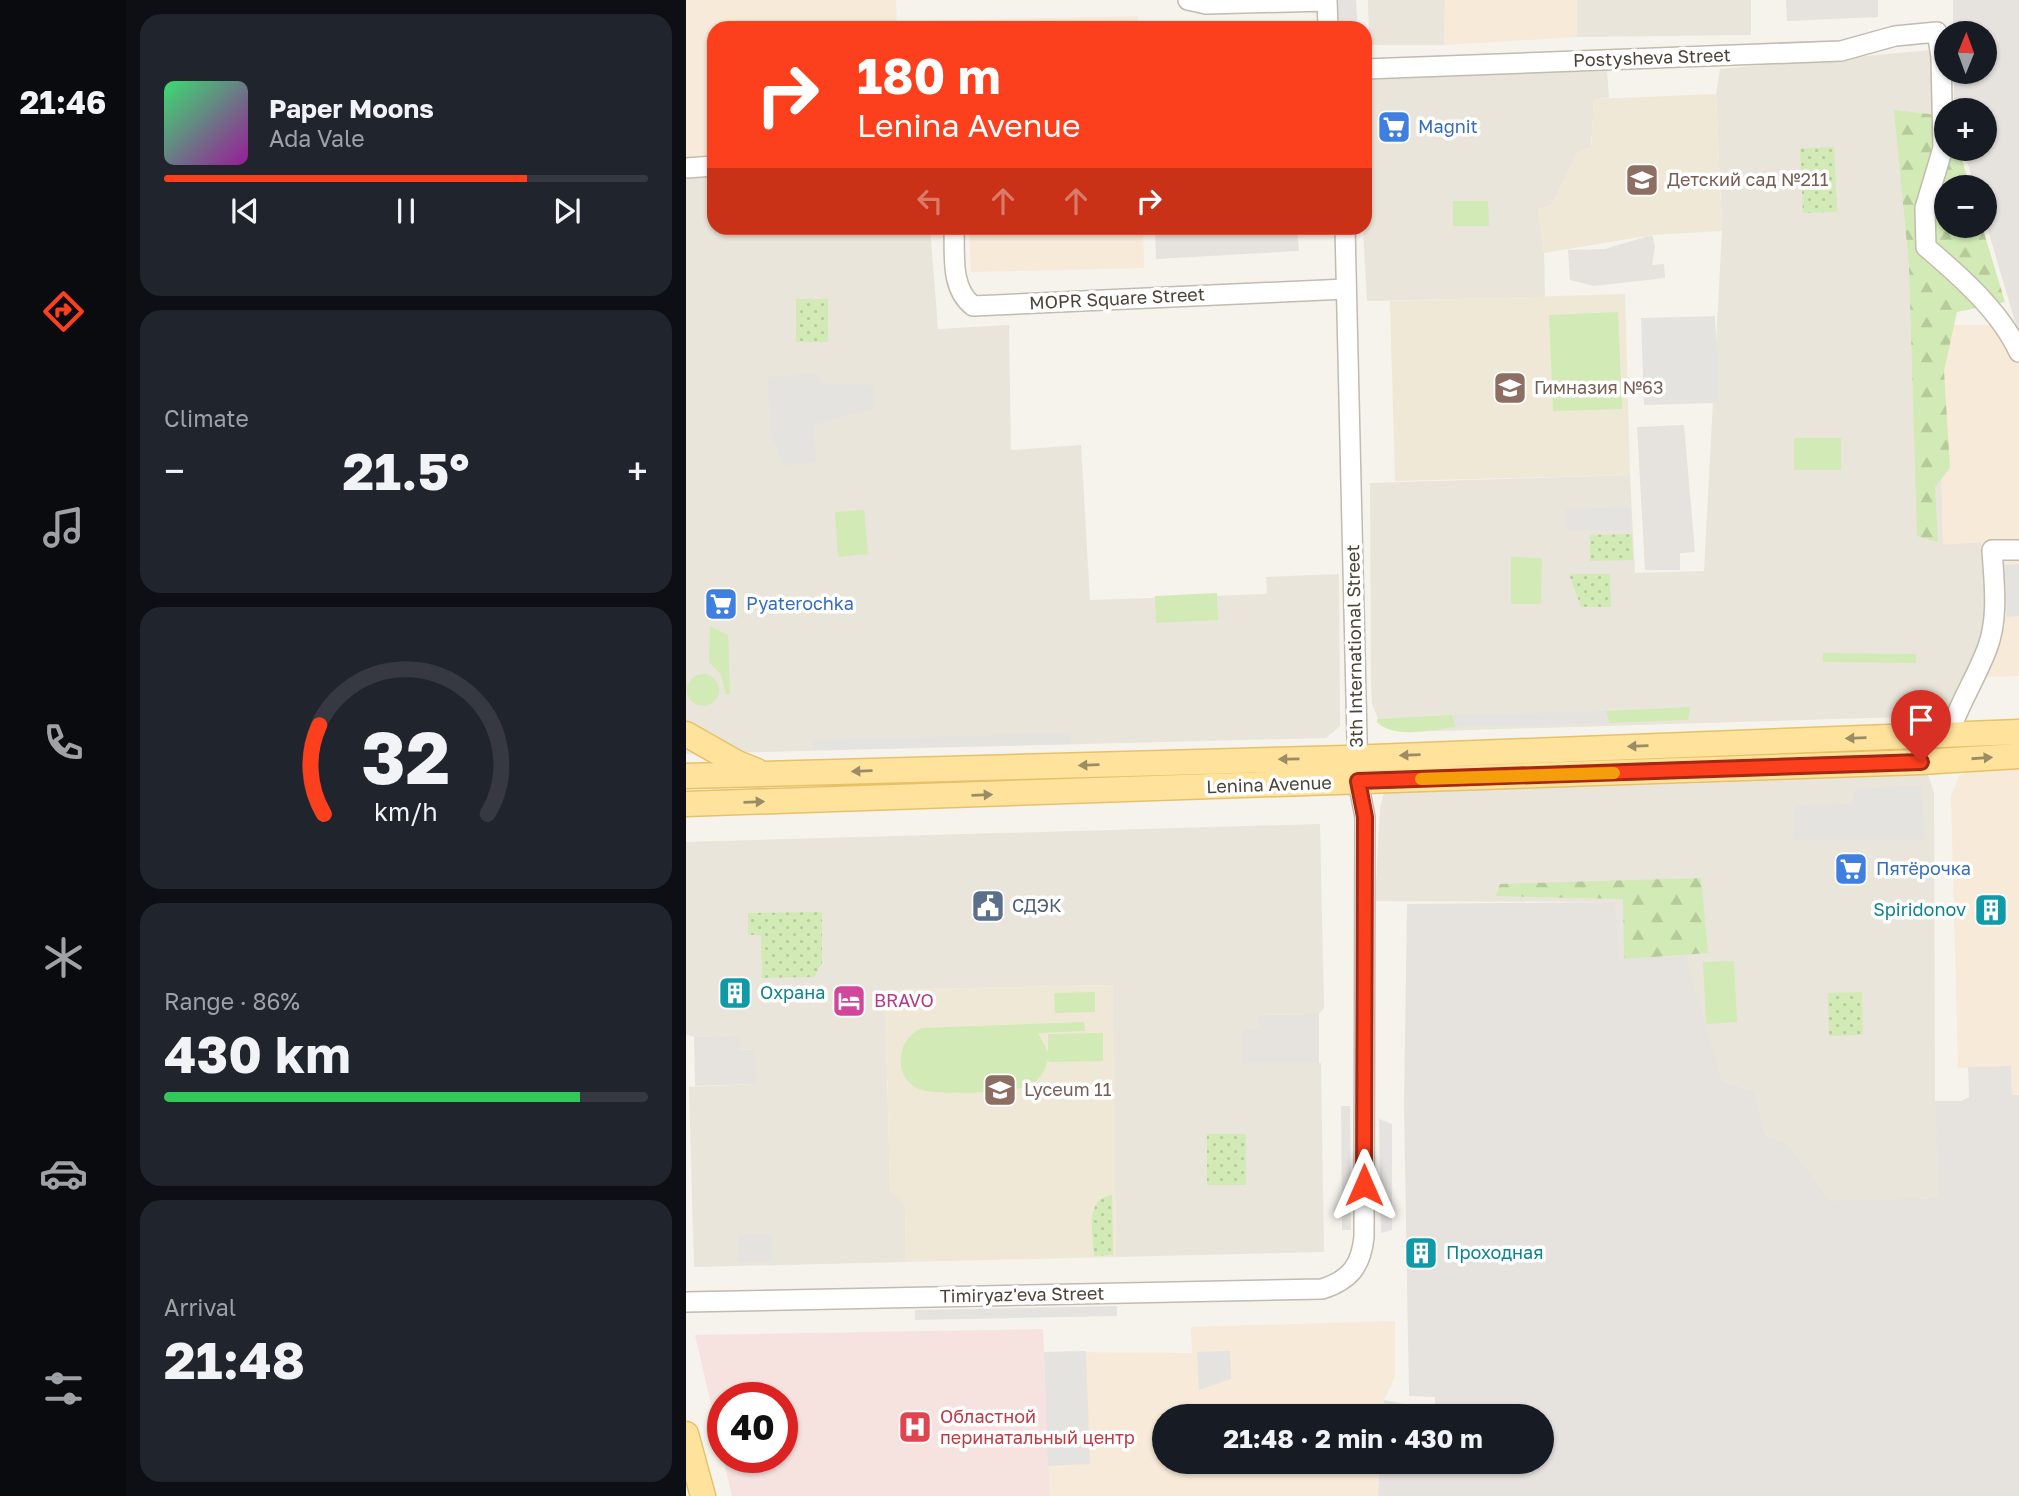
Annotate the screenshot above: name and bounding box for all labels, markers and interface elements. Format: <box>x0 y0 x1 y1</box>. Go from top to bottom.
north arrow <box>1934 21 1997 84</box>
map controls <box>1934 21 1997 238</box>
street label: Postysheva Street <box>1573 43 1731 71</box>
text: 180 m <box>857 46 1001 105</box>
icon: right <box>742 49 833 140</box>
text: 21:46 <box>20 83 106 121</box>
text: Paper Moons <box>269 93 434 124</box>
button: + <box>1934 98 1997 161</box>
text: Lenina Avenue <box>857 106 1080 144</box>
supermarket icon: Magnit <box>1375 108 1413 146</box>
place label: Magnit <box>1418 115 1478 137</box>
text: Ada Vale <box>269 124 365 152</box>
school or university icon: Детский сад №211 <box>1623 161 1661 199</box>
place label: Детский сад №211 <box>1667 168 1829 190</box>
button: − <box>1934 175 1997 238</box>
icon: left <box>911 182 949 220</box>
icon: ahead <box>984 182 1022 220</box>
icon: ahead <box>1057 182 1095 220</box>
icon: right <box>1130 182 1168 220</box>
icon: previous <box>226 192 264 230</box>
icon: pause <box>387 192 425 230</box>
icon: next <box>548 192 586 230</box>
street label: MOPR Square Street <box>1028 282 1205 314</box>
icon: directions <box>39 287 88 336</box>
school or university icon: Гимназия №63 <box>1491 369 1529 407</box>
place label: Гимназия №63 <box>1534 376 1664 398</box>
text: Climate <box>164 404 249 432</box>
text: 21.5° <box>342 439 470 501</box>
text: − <box>164 448 185 493</box>
text: + <box>627 448 648 493</box>
icon: music <box>39 503 88 552</box>
street label: 3th International Street <box>1341 544 1367 748</box>
supermarket icon: Pyaterochka <box>702 585 740 623</box>
place label: Pyaterochka <box>746 592 854 614</box>
pin <box>1891 690 1951 762</box>
icon: arrive <box>1902 701 1940 739</box>
text: 32 <box>362 713 450 800</box>
icon: phone <box>39 718 88 767</box>
one-way arrow <box>1845 733 1867 744</box>
one-way arrow <box>1626 740 1648 751</box>
one-way arrow <box>1399 750 1421 761</box>
one-way arrow <box>1971 752 1993 763</box>
one-way arrow <box>1278 754 1300 765</box>
one-way arrow <box>1078 759 1100 770</box>
one-way arrow <box>851 766 873 777</box>
street label: Lenina Avenue <box>1206 771 1332 797</box>
one-way arrow <box>971 790 993 801</box>
text: km/h <box>374 796 438 827</box>
one-way arrow <box>743 796 765 808</box>
supermarket icon: Пятёрочка <box>1832 850 1870 888</box>
place label: Пятёрочка <box>1876 857 1971 879</box>
public building icon: СДЭК <box>969 887 1007 925</box>
building icon: Spiridonov <box>1972 891 2010 929</box>
place label: СДЭК <box>1012 894 1062 916</box>
place label: Spiridonov <box>1873 898 1966 920</box>
icon: climate <box>39 933 88 982</box>
building icon: Охрана <box>716 974 754 1012</box>
place label: Охрана <box>760 981 825 1003</box>
hotel icon: BRAVO <box>830 982 868 1020</box>
text: Range · 86% <box>164 987 300 1015</box>
place label: BRAVO <box>874 989 934 1011</box>
text: 430 km <box>164 1022 351 1084</box>
school or university icon: Lyceum 11 <box>981 1071 1019 1109</box>
place label: Lyceum 11 <box>1024 1078 1112 1100</box>
position arrow <box>1327 1148 1401 1222</box>
icon: car <box>39 1149 88 1198</box>
building icon: Проходная <box>1402 1234 1440 1272</box>
place label: Проходная <box>1446 1241 1543 1263</box>
street label: Timiryaz'eva Street <box>939 1282 1105 1306</box>
text: Arrival <box>164 1293 236 1321</box>
text: 21:48 <box>164 1328 305 1390</box>
icon: filters <box>39 1364 88 1413</box>
speed limit sign: 40 <box>707 1382 798 1473</box>
place label: Областной перинатальный центр <box>940 1405 1135 1448</box>
hospital icon: Областной перинатальный центр <box>896 1408 934 1446</box>
text: 21:48 · 2 min · 430 m <box>1223 1423 1483 1454</box>

